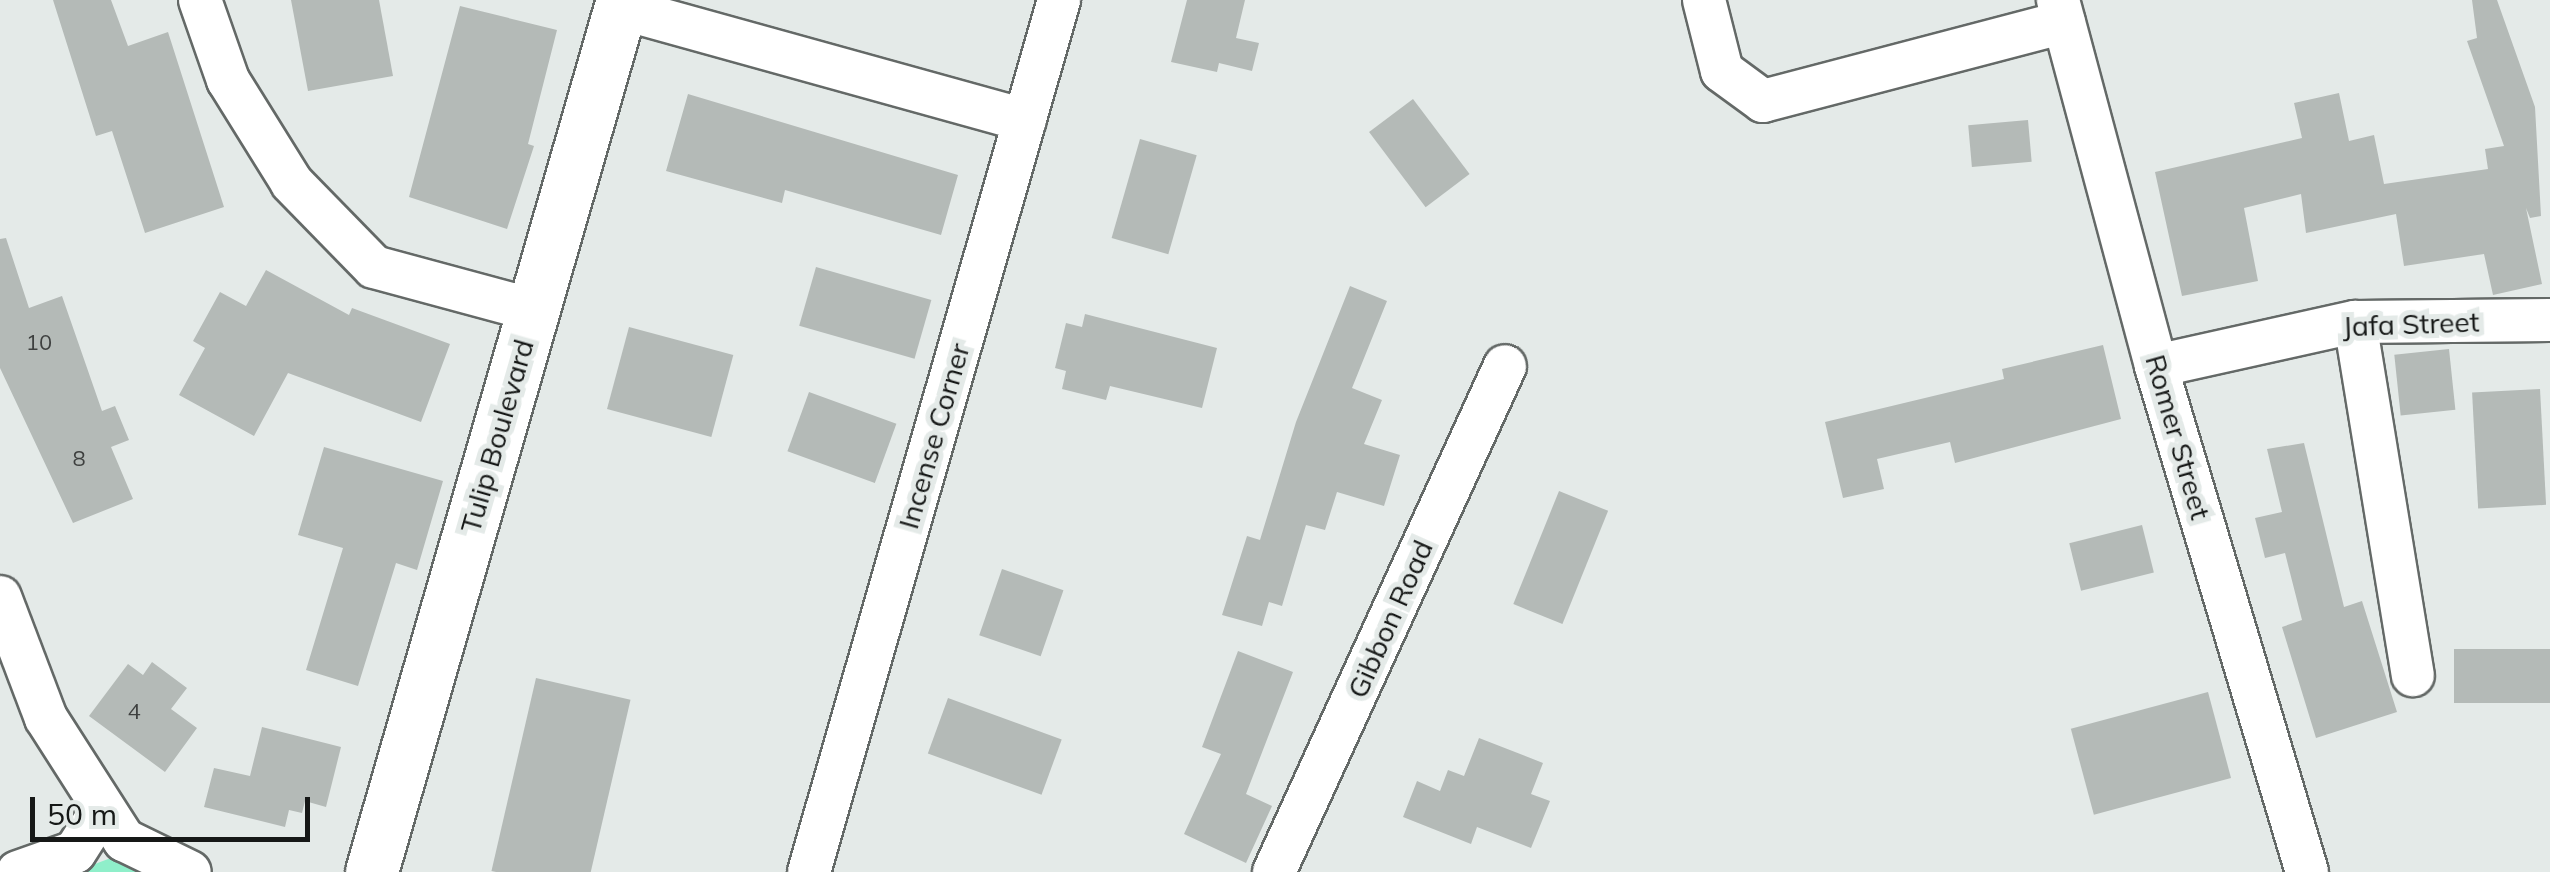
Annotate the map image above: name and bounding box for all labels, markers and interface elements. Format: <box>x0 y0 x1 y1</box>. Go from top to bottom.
street label: Jafa Street <box>2342 305 2480 343</box>
house number: 10 <box>26 330 52 356</box>
street label: Tulip Boulevard <box>453 335 541 537</box>
street label: Incense Corner <box>891 339 977 533</box>
street label: Romer Street <box>2138 351 2218 523</box>
house number: 8 <box>72 446 86 472</box>
street label: Gibbon Road <box>1340 535 1440 703</box>
house number: 4 <box>127 699 141 725</box>
scale bar <box>35 777 315 839</box>
text: 50 m <box>47 795 117 833</box>

